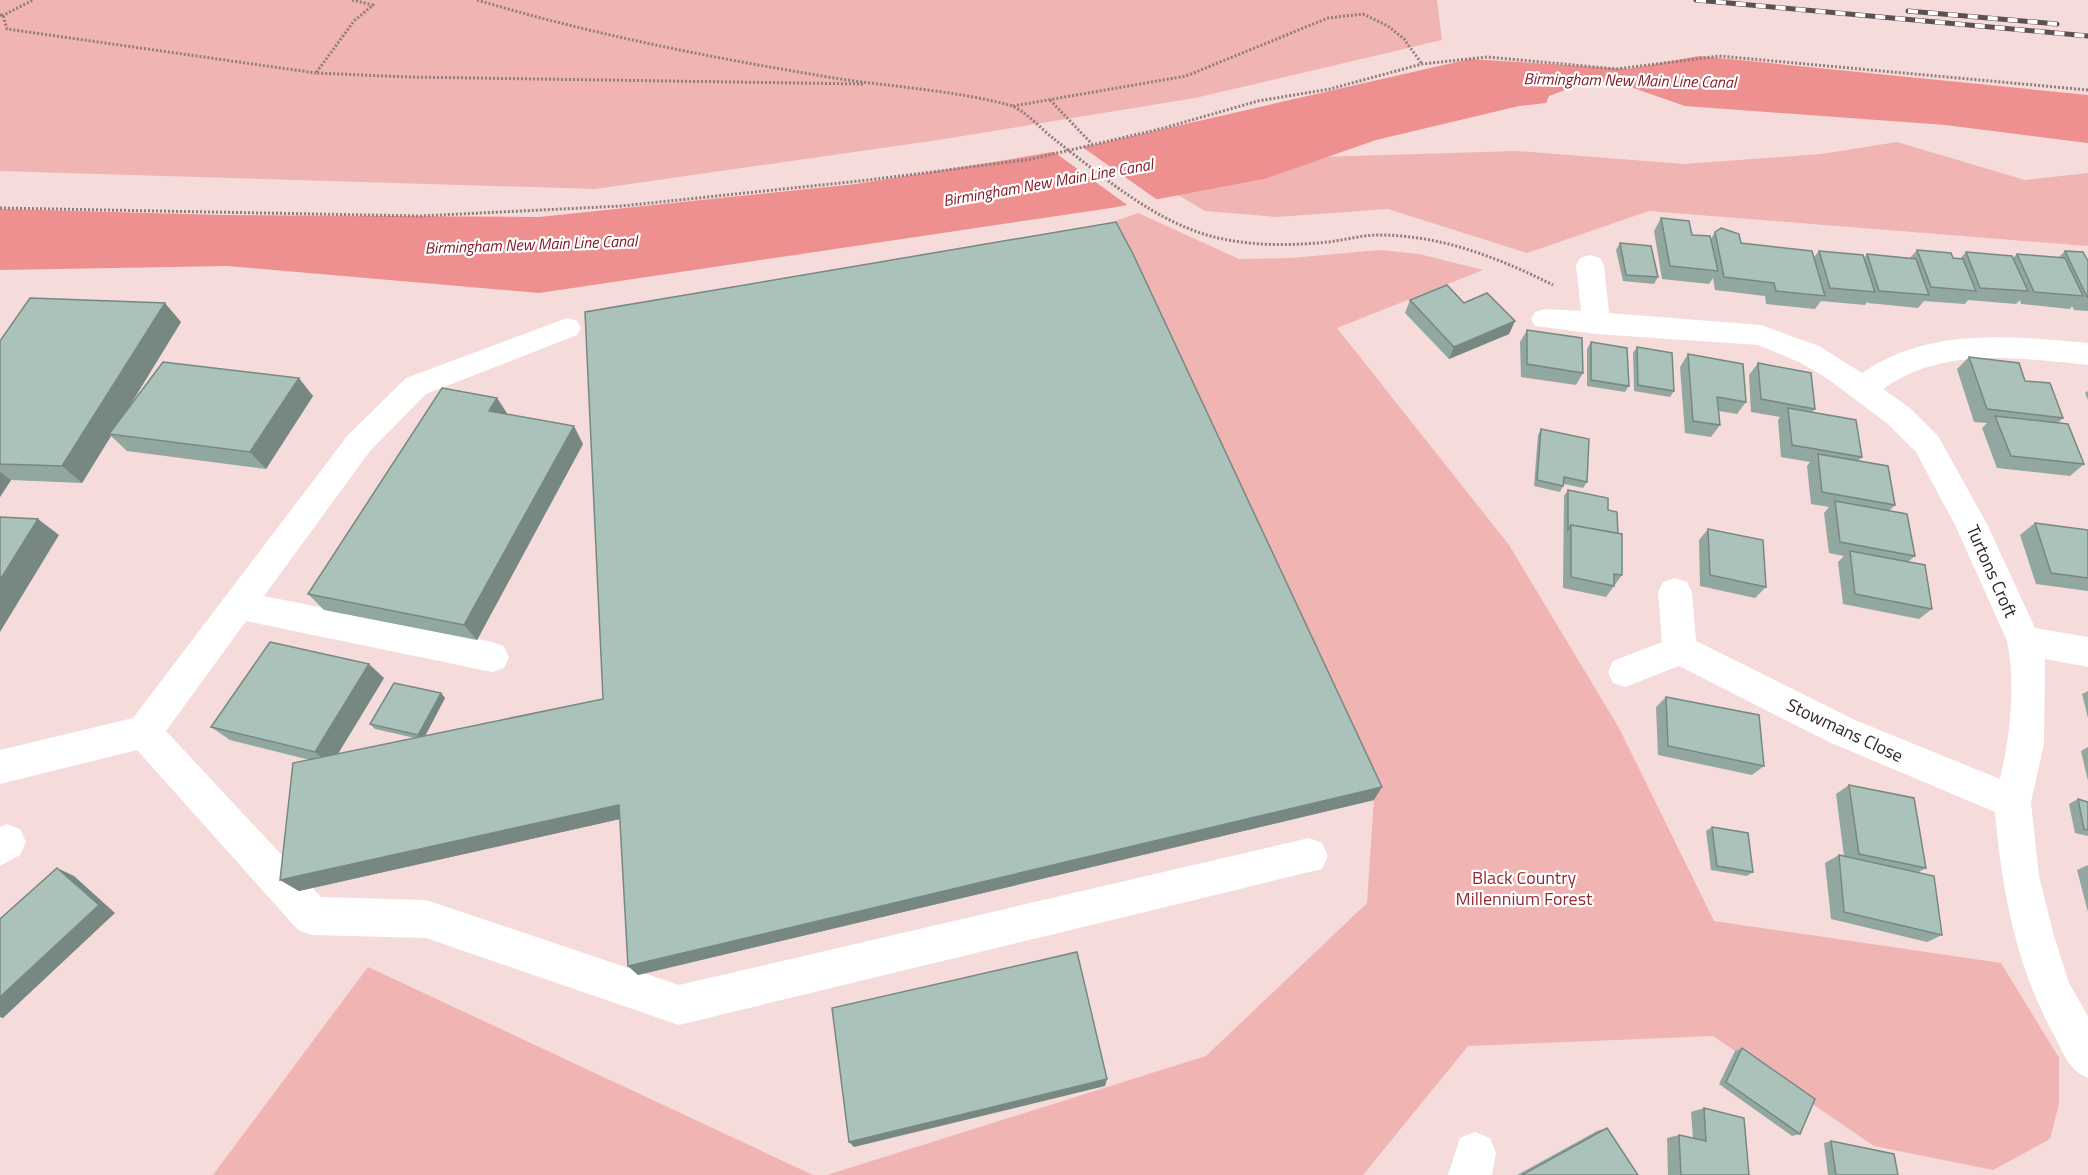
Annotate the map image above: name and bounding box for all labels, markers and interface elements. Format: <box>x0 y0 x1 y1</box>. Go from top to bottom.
water label: Birmingham New Main Line Canal <box>1523 66 1738 94</box>
water label: Birmingham New Main Line Canal <box>941 151 1156 212</box>
water label: Birmingham New Main Line Canal <box>424 228 639 260</box>
street label: Turtons Croft <box>1960 520 2025 622</box>
street label: Stowmans Close <box>1782 691 1908 769</box>
park label: Black Country Millennium Forest <box>1456 864 1593 912</box>

